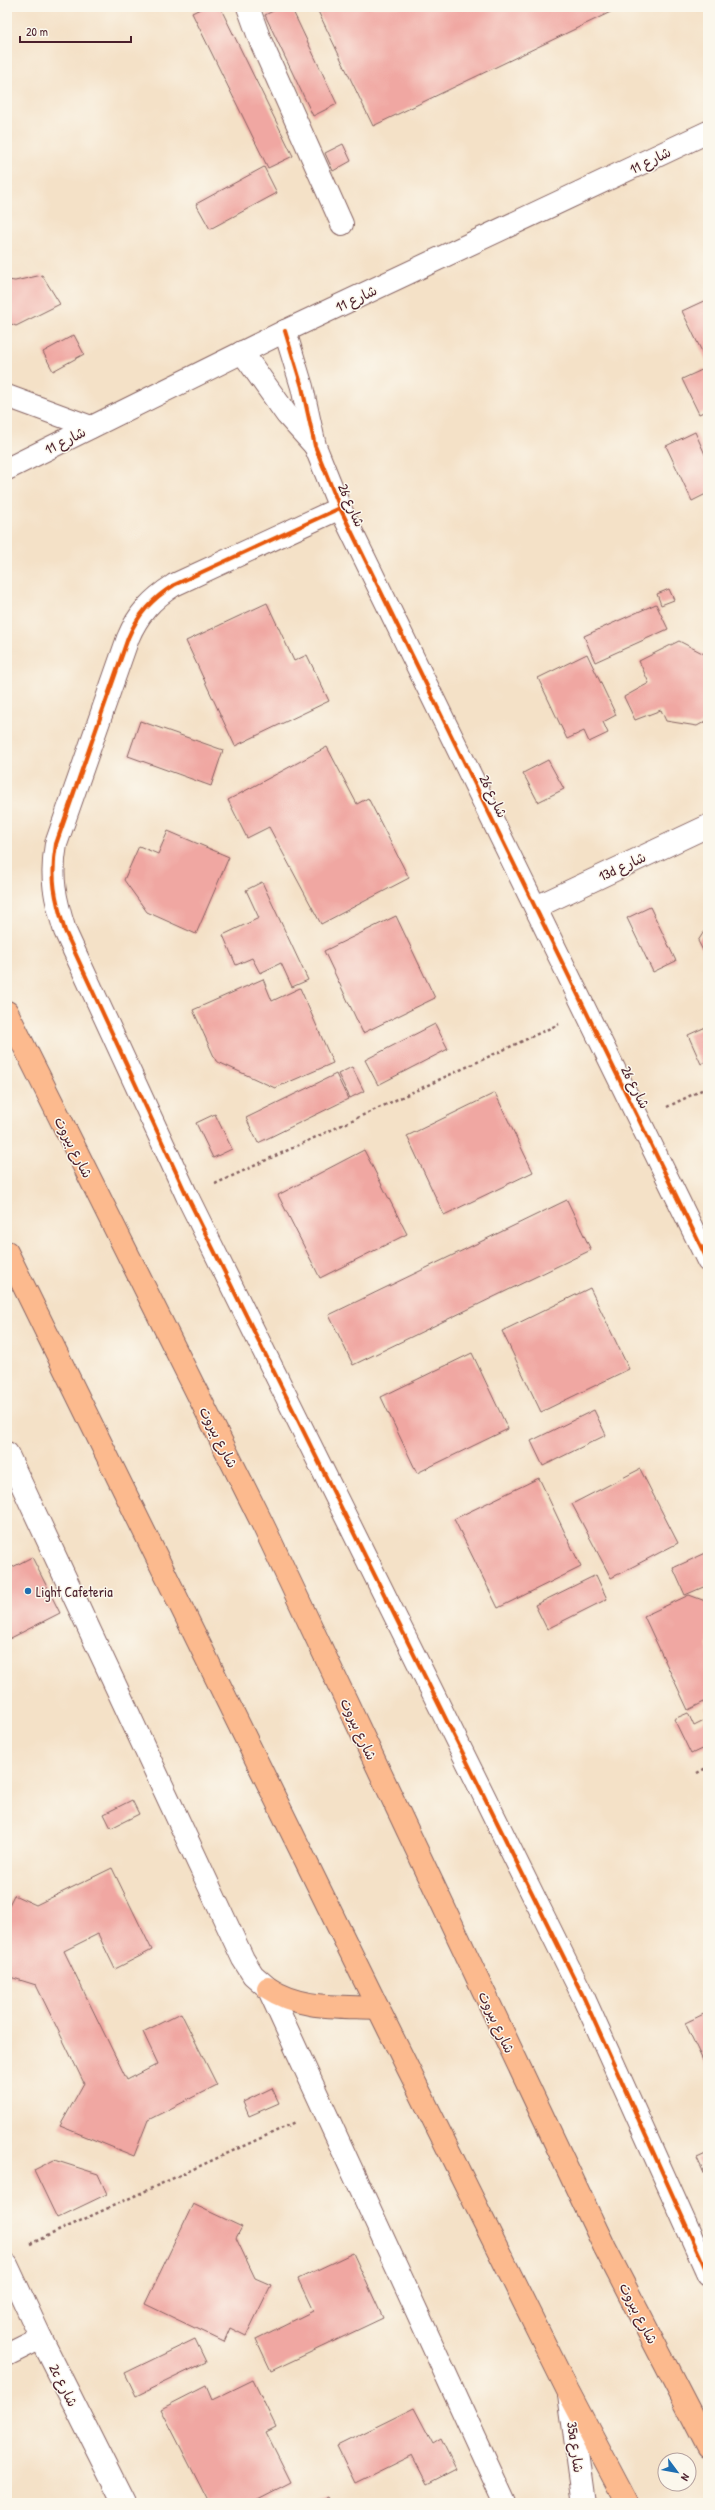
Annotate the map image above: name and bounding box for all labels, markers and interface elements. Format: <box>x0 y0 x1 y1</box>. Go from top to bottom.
scale bar <box>20 18 131 44</box>
text: 20 m <box>26 23 48 40</box>
street label: شارع 11 <box>626 142 674 179</box>
street label: شارع 11 <box>332 280 380 317</box>
street label: شارع 11 <box>41 422 89 459</box>
street label: شارع 26 <box>333 480 370 530</box>
street label: شارع 26 <box>475 771 513 821</box>
street label: 13d شارع <box>595 847 649 886</box>
street label: شارع 26 <box>616 1062 655 1112</box>
street label: شارع بيروت <box>50 1113 98 1181</box>
street label: شارع بيروت <box>195 1403 243 1471</box>
place label: Light Cafeteria <box>36 1582 113 1602</box>
marker: Light Cafeteria <box>23 1586 33 1596</box>
street label: شارع بيروت <box>335 1695 382 1764</box>
street label: شارع بيروت <box>473 1988 520 2057</box>
street label: شارع بيروت <box>615 2279 663 2347</box>
street label: 2c شارع <box>44 2360 83 2410</box>
street label: 35a شارع <box>562 2420 589 2474</box>
north arrow <box>657 2452 697 2492</box>
text: N <box>678 2471 693 2484</box>

